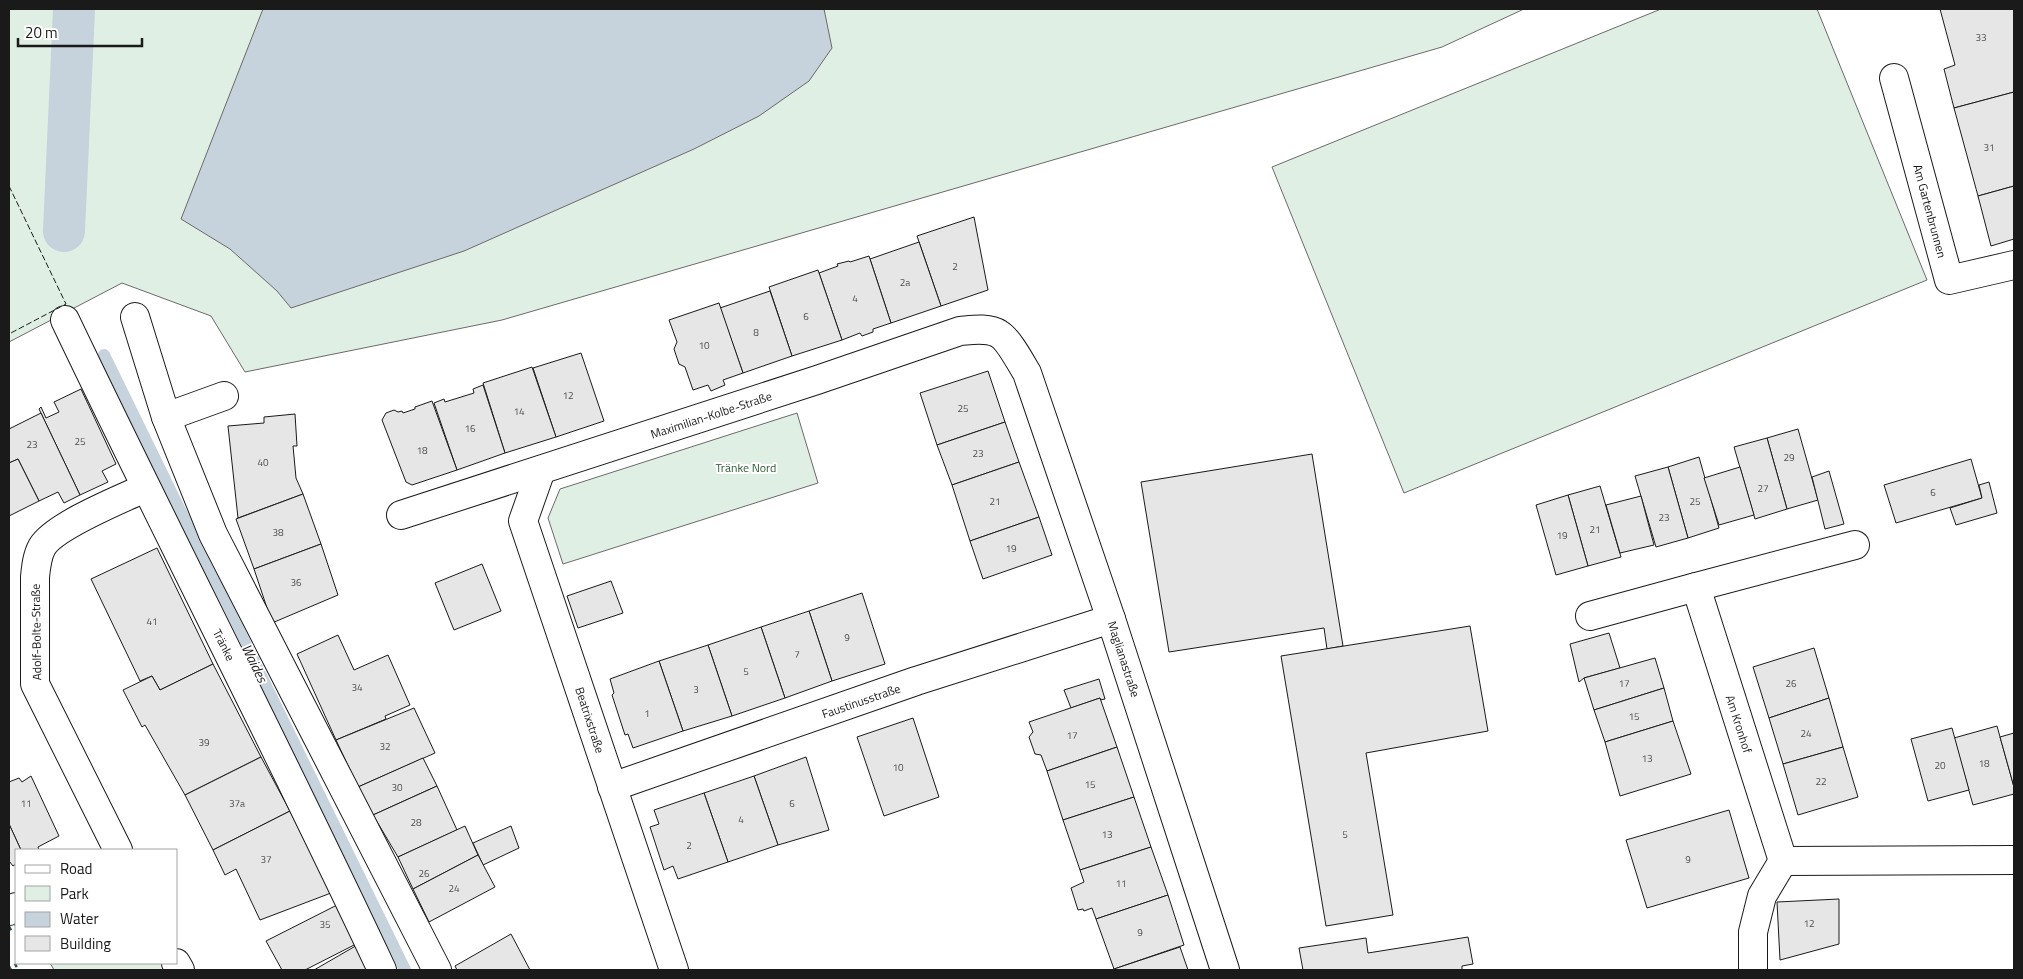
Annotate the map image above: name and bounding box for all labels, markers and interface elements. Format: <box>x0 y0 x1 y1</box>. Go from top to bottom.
scale bar <box>18 15 141 47</box>
text: 20 m <box>25 21 58 44</box>
house number: 33 <box>1975 30 1987 45</box>
house number: 31 <box>1983 140 1995 155</box>
street label: Am Gartenbrunnen <box>1908 162 1952 260</box>
house number: 2 <box>952 259 958 274</box>
house number: 2a <box>900 275 910 290</box>
house number: 4 <box>852 291 858 306</box>
house number: 6 <box>803 309 809 324</box>
house number: 8 <box>753 325 759 340</box>
house number: 10 <box>698 338 710 353</box>
street label: Maximilian-Kolbe-Straße <box>648 386 774 444</box>
house number: 12 <box>562 388 574 403</box>
house number: 25 <box>957 401 969 416</box>
house number: 14 <box>513 404 525 419</box>
house number: 16 <box>464 421 476 436</box>
house number: 25 <box>74 434 86 449</box>
house number: 23 <box>26 437 38 452</box>
house number: 18 <box>416 443 428 458</box>
house number: 23 <box>972 446 984 461</box>
house number: 29 <box>1783 450 1795 465</box>
house number: 40 <box>257 455 269 470</box>
park label: Tränke Nord <box>716 458 776 477</box>
house number: 27 <box>1757 481 1769 496</box>
house number: 6 <box>1930 485 1936 500</box>
house number: 21 <box>989 494 1001 509</box>
house number: 25 <box>1689 494 1701 509</box>
house number: 23 <box>1658 510 1670 525</box>
house number: 21 <box>1589 522 1601 537</box>
house number: 38 <box>272 525 284 540</box>
house number: 19 <box>1556 528 1568 543</box>
house number: 19 <box>1005 541 1017 556</box>
house number: 36 <box>290 575 302 590</box>
street label: Adolf-Bolte-Straße <box>26 583 46 681</box>
house number: 41 <box>146 614 158 629</box>
street label: Maglianastraße <box>1103 618 1145 700</box>
street label: Tränke <box>208 626 240 664</box>
house number: 9 <box>844 630 850 645</box>
water label: Waides <box>237 640 274 687</box>
house number: 7 <box>794 647 800 662</box>
house number: 5 <box>743 664 749 679</box>
house number: 17 <box>1618 676 1630 691</box>
house number: 26 <box>1785 676 1797 691</box>
street label: Faustinusstraße <box>819 679 903 723</box>
house number: 34 <box>351 680 363 695</box>
house number: 3 <box>693 682 699 697</box>
street label: Beatrixstraße <box>570 684 610 756</box>
street label: Am Kronhof <box>1721 692 1757 756</box>
house number: 1 <box>644 706 650 721</box>
house number: 15 <box>1628 709 1640 724</box>
house number: 24 <box>1800 726 1812 741</box>
house number: 17 <box>1066 728 1078 743</box>
house number: 39 <box>198 735 210 750</box>
house number: 32 <box>379 739 391 754</box>
house number: 13 <box>1641 751 1653 766</box>
house number: 18 <box>1978 756 1990 771</box>
house number: 20 <box>1934 758 1946 773</box>
house number: 10 <box>892 760 904 775</box>
house number: 22 <box>1815 774 1827 789</box>
house number: 15 <box>1084 777 1096 792</box>
house number: 30 <box>391 780 403 795</box>
house number: 11 <box>20 796 32 811</box>
house number: 37a <box>229 796 245 811</box>
house number: 6 <box>789 796 795 811</box>
house number: 4 <box>738 812 744 827</box>
house number: 28 <box>410 815 422 830</box>
house number: 13 <box>1101 827 1113 842</box>
house number: 5 <box>1342 827 1348 842</box>
house number: 2 <box>686 838 692 853</box>
legend <box>15 849 178 964</box>
house number: 37 <box>260 852 272 867</box>
house number: 9 <box>1685 852 1691 867</box>
text: Road <box>60 857 92 880</box>
house number: 26 <box>418 866 430 881</box>
house number: 11 <box>1115 876 1127 891</box>
house number: 24 <box>448 881 460 896</box>
text: Park <box>60 882 89 905</box>
text: Water <box>60 907 99 930</box>
house number: 12 <box>1803 916 1815 931</box>
house number: 35 <box>319 917 331 932</box>
house number: 9 <box>1137 925 1143 940</box>
text: Building <box>60 932 111 955</box>

